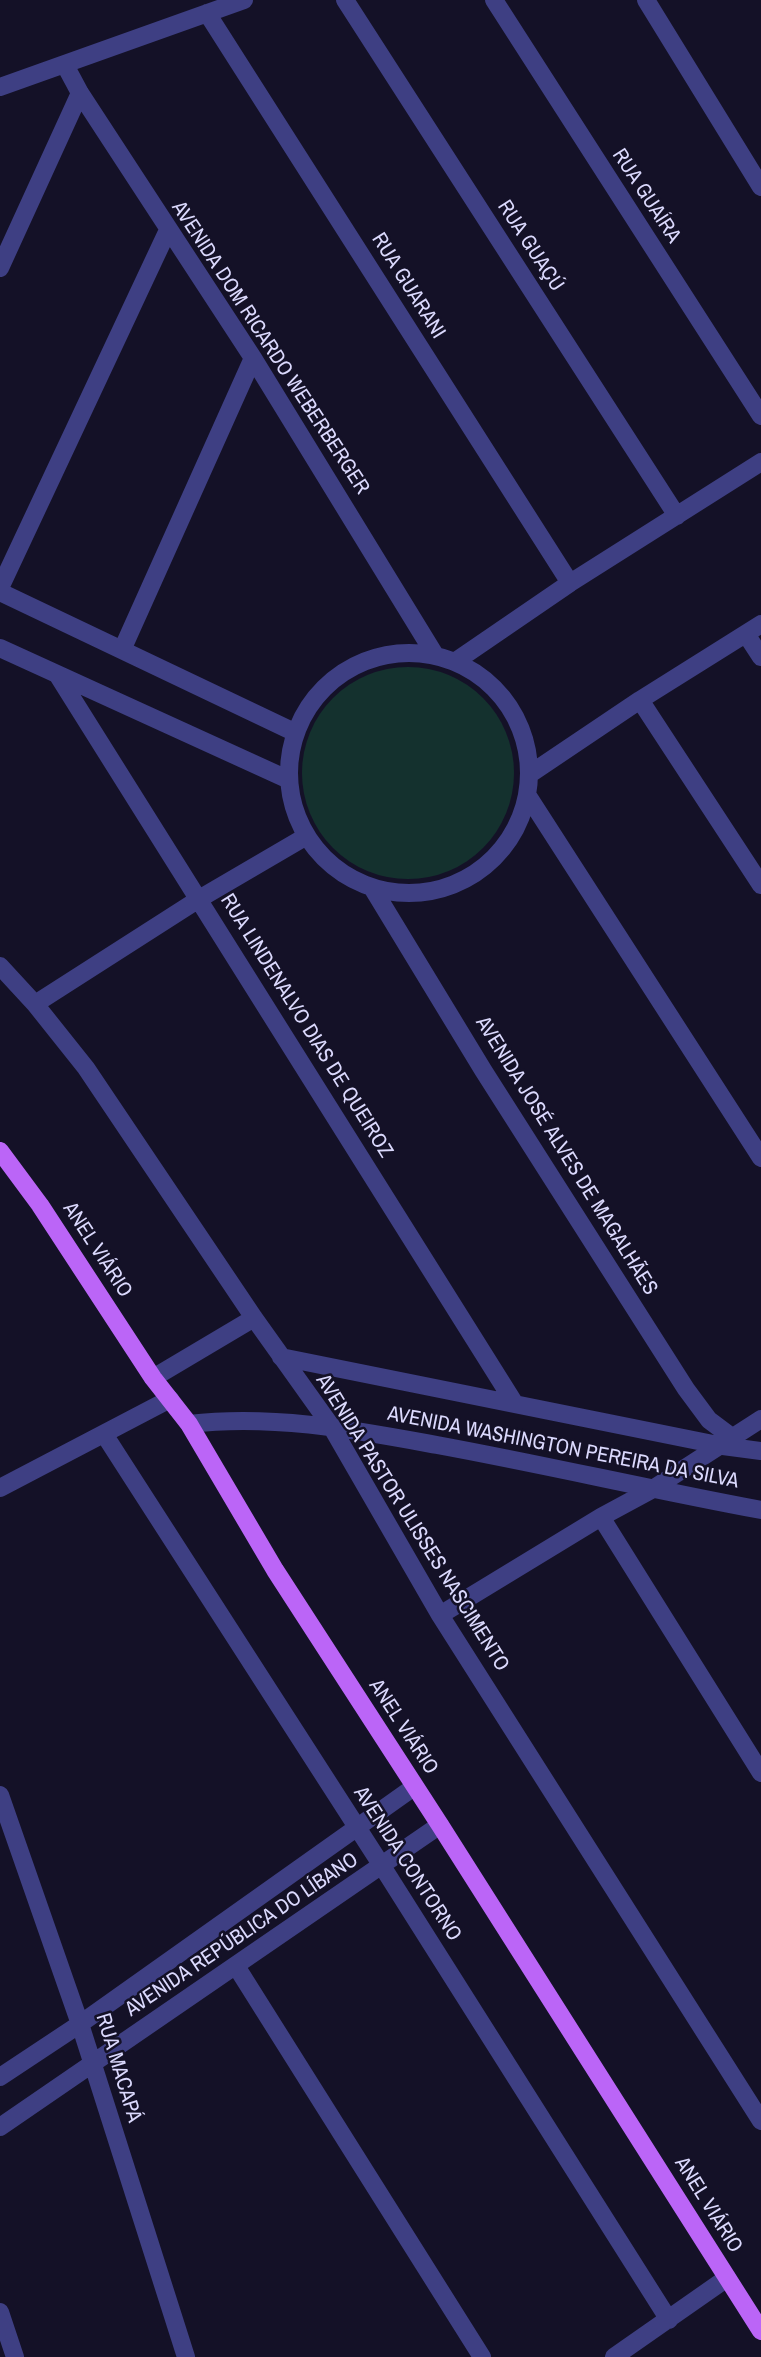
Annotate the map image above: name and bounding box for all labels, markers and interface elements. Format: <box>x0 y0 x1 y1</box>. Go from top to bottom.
street label: RUA GUAÍRA <box>606 144 686 248</box>
street label: RUA GUAÇÚ <box>491 196 569 296</box>
street label: AVENIDA DOM RICARDO WEBERBERGER <box>166 197 374 499</box>
street label: RUA GUARANI <box>366 229 450 343</box>
street label: RUA LINDENALVO DIAS DE QUEIROZ <box>214 890 398 1162</box>
street label: AVENIDA JOSÉ ALVES DE MAGALHÃES <box>470 1012 662 1300</box>
street label: ANEL VIÁRIO <box>57 1198 137 1302</box>
street label: AVENIDA PASTOR ULISSES NASCIMENTO <box>310 1370 514 1676</box>
street label: AVENIDA WASHINGTON PEREIRA DA SILVA <box>385 1402 741 1494</box>
street label: ANEL VIÁRIO <box>363 1675 443 1779</box>
street label: AVENIDA CONTORNO <box>348 1782 466 1946</box>
street label: AVENIDA REPÚBLICA DO LÍBANO <box>121 1848 363 2022</box>
street label: RUA MACAPÁ <box>89 2010 147 2126</box>
street label: ANEL VIÁRIO <box>669 2152 747 2258</box>

